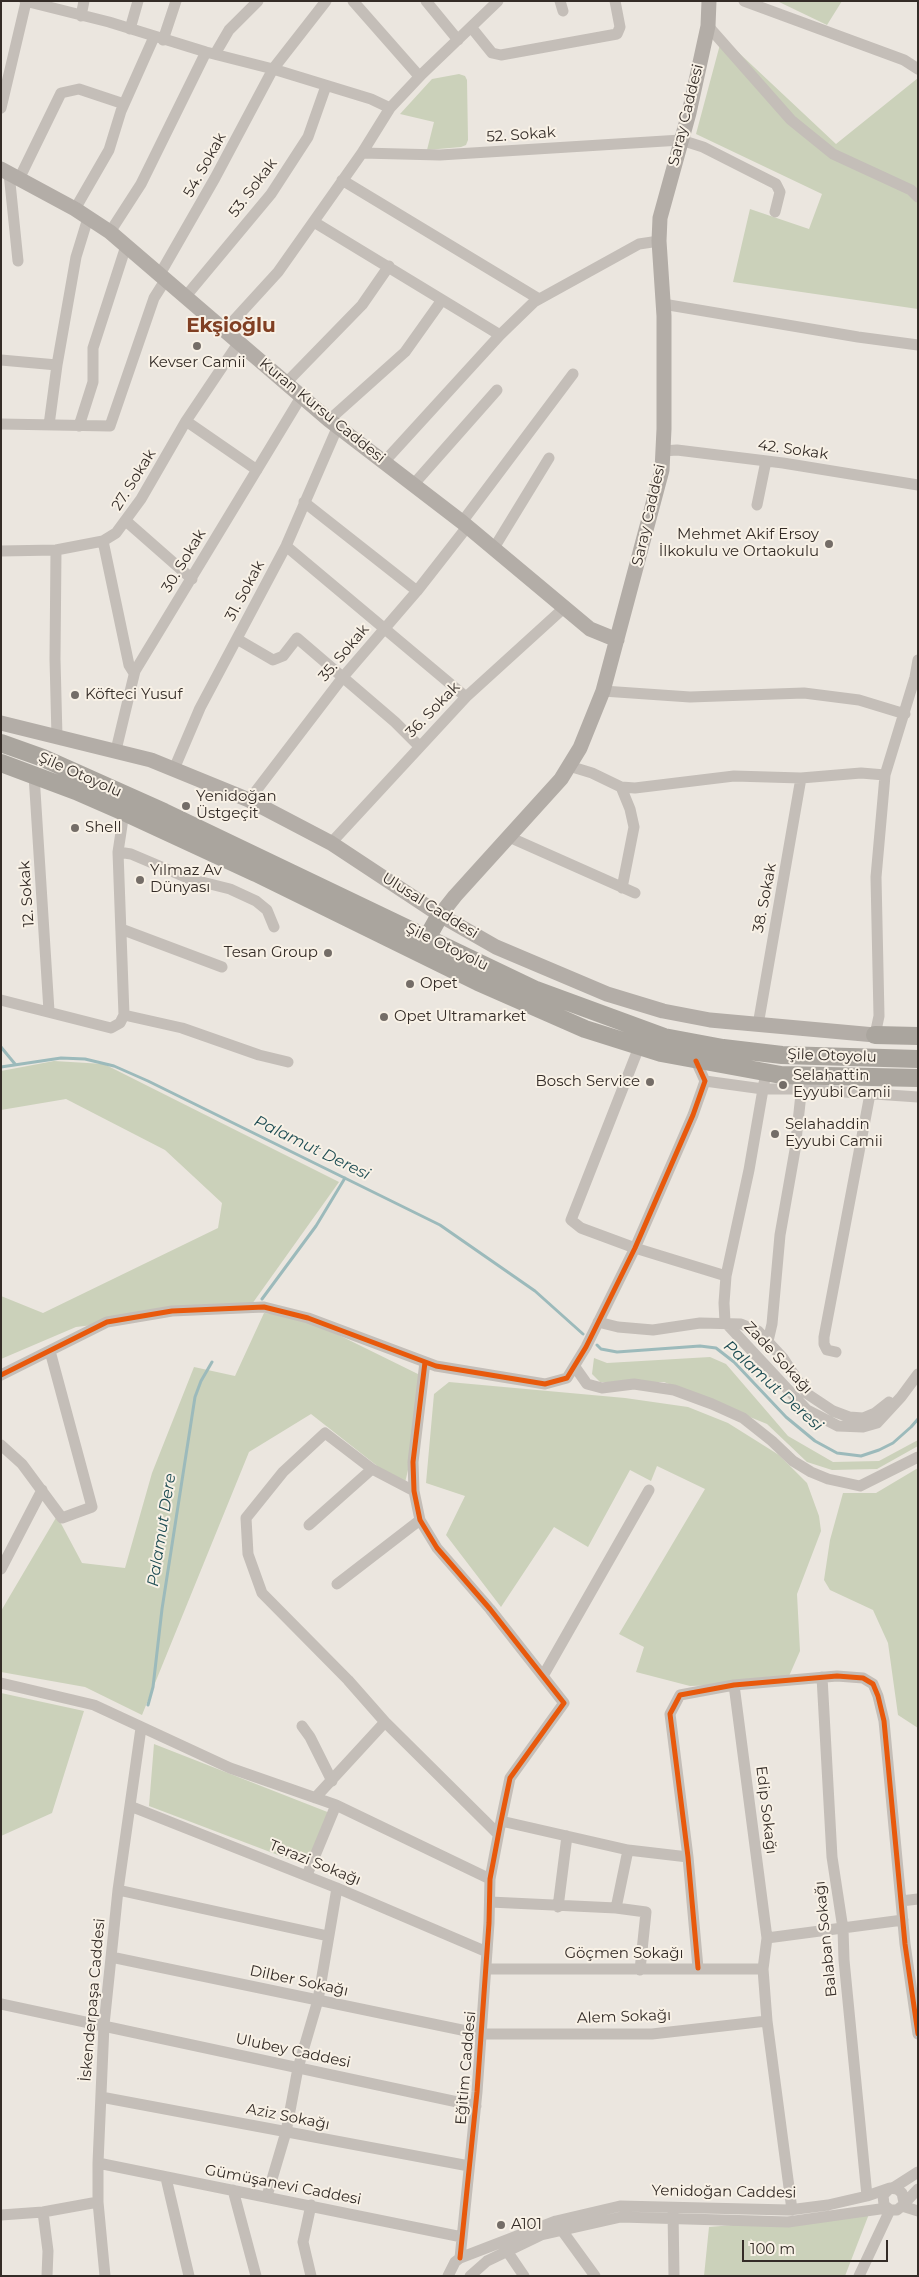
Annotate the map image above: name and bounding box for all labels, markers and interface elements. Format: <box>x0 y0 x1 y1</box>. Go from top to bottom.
street label: Saray Caddesi <box>665 62 707 168</box>
street label: 52. Sokak <box>486 124 556 146</box>
street label: 54. Sokak <box>180 130 230 200</box>
street label: 53. Sokak <box>225 155 281 221</box>
district label: Ekşioğlu <box>186 314 276 338</box>
marker: Kevser Camii <box>191 340 203 352</box>
place label: Kevser Camii <box>149 354 245 372</box>
street label: Kuran Kursu Caddesi <box>255 355 389 467</box>
street label: 42. Sokak <box>757 436 829 464</box>
street label: 27. Sokak <box>108 446 160 514</box>
street label: Saray Caddesi <box>629 462 669 568</box>
street label: 30. Sokak <box>158 526 210 596</box>
place label: Mehmet Akif Ersoy İlkokulu ve Ortaokulu <box>659 526 819 561</box>
marker: Mehmet Akif Ersoy İlkokulu ve Ortaokulu <box>823 538 835 550</box>
street label: 31. Sokak <box>222 558 268 624</box>
street label: 35. Sokak <box>315 621 373 685</box>
street label: 36. Sokak <box>402 679 464 741</box>
place label: Köfteci Yusuf <box>85 686 183 704</box>
marker: Köfteci Yusuf <box>69 689 81 701</box>
street label: Şile Otoyolu <box>36 749 124 801</box>
place label: Yenidoğan Üstgeçit <box>196 788 277 823</box>
marker: Yenidoğan Üstgeçit <box>180 800 192 812</box>
place label: Shell <box>85 819 121 837</box>
marker: Shell <box>69 822 81 834</box>
street label: 12. Sokak <box>16 860 38 928</box>
place label: Yılmaz Av Dünyası <box>150 862 222 897</box>
street label: 38. Sokak <box>749 862 781 934</box>
street label: Ulusal Caddesi <box>378 869 482 943</box>
marker: Yılmaz Av Dünyası <box>134 874 146 886</box>
street label: Şile Otoyolu <box>403 919 491 975</box>
place label: Tesan Group <box>224 944 318 962</box>
marker: Tesan Group <box>322 947 334 959</box>
place label: Opet <box>420 975 458 993</box>
marker: Opet <box>404 978 416 990</box>
place label: Opet Ultramarket <box>394 1008 526 1026</box>
marker: Opet Ultramarket <box>378 1011 390 1023</box>
street label: Şile Otoyolu <box>787 1045 877 1067</box>
place label: Selahattin Eyyubi Camii <box>793 1067 891 1102</box>
place label: Bosch Service <box>536 1073 640 1091</box>
marker: Bosch Service <box>644 1076 656 1088</box>
marker: Selahattin Eyyubi Camii <box>777 1079 789 1091</box>
water label: Palamut Deresi <box>251 1112 373 1184</box>
place label: Selahaddin Eyyubi Camii <box>785 1116 883 1151</box>
marker: Selahaddin Eyyubi Camii <box>769 1128 781 1140</box>
street label: Zade Sokağı <box>740 1318 816 1398</box>
water label: Palamut Deresi <box>720 1337 826 1435</box>
water label: Palamut Dere <box>144 1472 180 1588</box>
street label: Edip Sokağı <box>752 1765 780 1855</box>
street label: Terazi Sokağı <box>267 1836 363 1890</box>
street label: Balaban Sokağı <box>811 1880 841 1998</box>
street label: İskenderpaşa Caddesi <box>77 1918 109 2082</box>
street label: Göçmen Sokağı <box>564 1945 684 1963</box>
street label: Dilber Sokağı <box>248 1962 350 2000</box>
street label: Alem Sokağı <box>577 2006 671 2028</box>
street label: Eğitim Caddesi <box>452 2010 480 2126</box>
street label: Ulubey Caddesi <box>234 2030 352 2072</box>
street label: Aziz Sokağı <box>245 2100 331 2134</box>
street label: Gümüşanevi Caddesi <box>203 2161 363 2209</box>
street label: Yenidoğan Caddesi <box>651 2182 797 2202</box>
place label: A101 <box>511 2216 542 2234</box>
marker: A101 <box>495 2219 507 2231</box>
scale bar <box>744 2230 890 2262</box>
text: 100 m <box>750 2239 795 2258</box>

